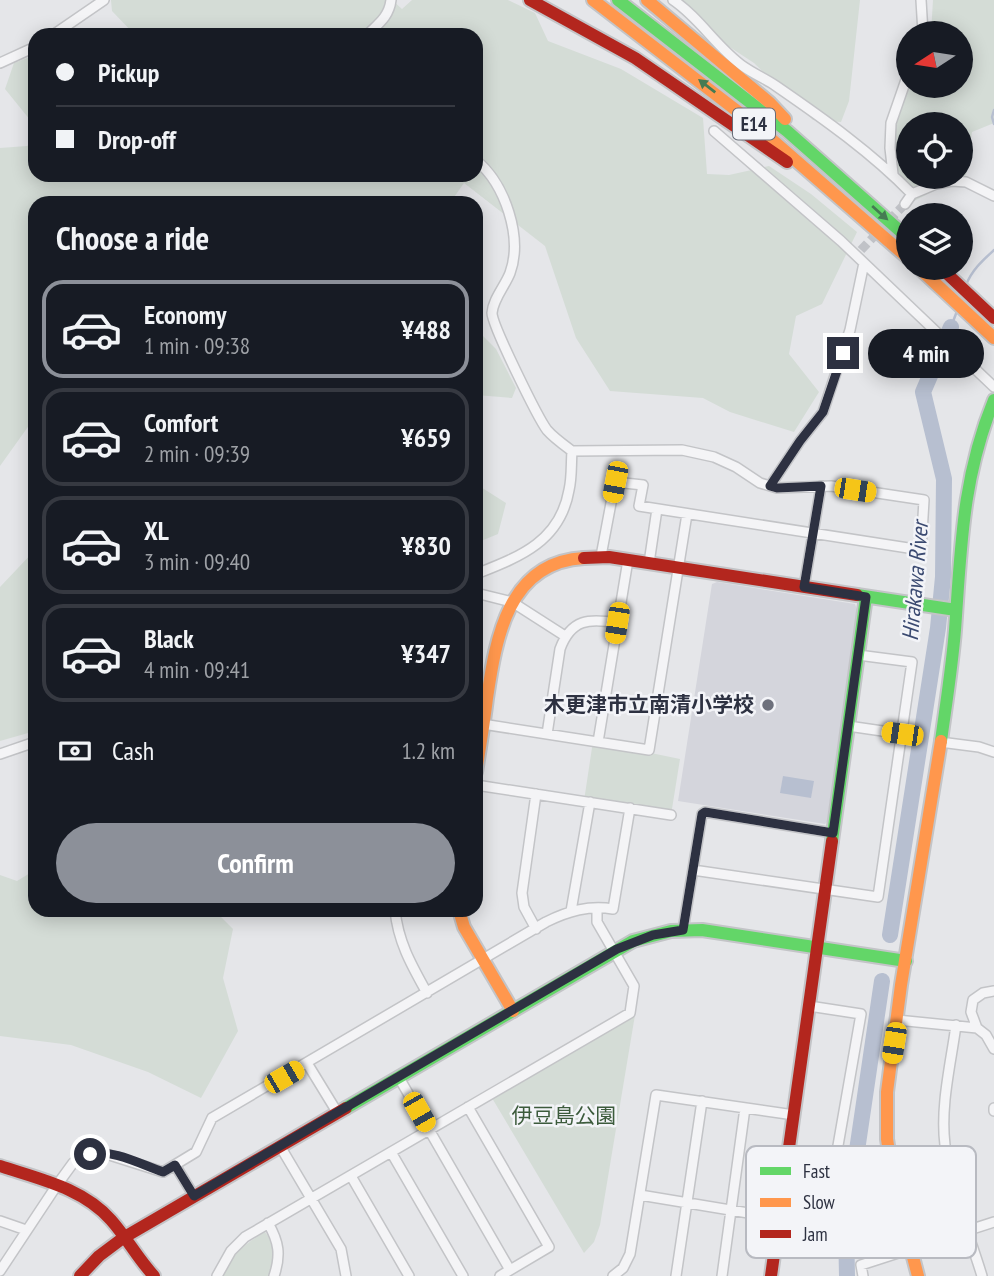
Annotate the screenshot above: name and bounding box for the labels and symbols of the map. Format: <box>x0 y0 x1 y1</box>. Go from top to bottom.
north arrow <box>896 21 973 98</box>
one-way arrow <box>699 79 717 94</box>
road number: E14 <box>733 108 775 140</box>
one-way arrow <box>871 204 888 220</box>
callout: 4 min <box>868 328 983 378</box>
route end <box>827 337 859 369</box>
car <box>601 459 630 505</box>
car <box>833 476 878 504</box>
water label: Hirakawa River <box>895 517 934 642</box>
car <box>604 601 631 645</box>
place label: 木更津市立南清小学校 <box>544 691 754 718</box>
marker: 木更津市立南清小学校 <box>760 697 776 713</box>
car <box>880 721 925 747</box>
car <box>881 1021 908 1065</box>
car <box>261 1057 308 1097</box>
car <box>400 1089 439 1135</box>
park label: 伊豆島公園 <box>512 1102 617 1129</box>
route start <box>74 1138 106 1170</box>
legend <box>746 1146 976 1258</box>
text: Fast <box>803 1159 831 1183</box>
text: Slow <box>803 1190 836 1214</box>
text: Jam <box>802 1222 828 1246</box>

